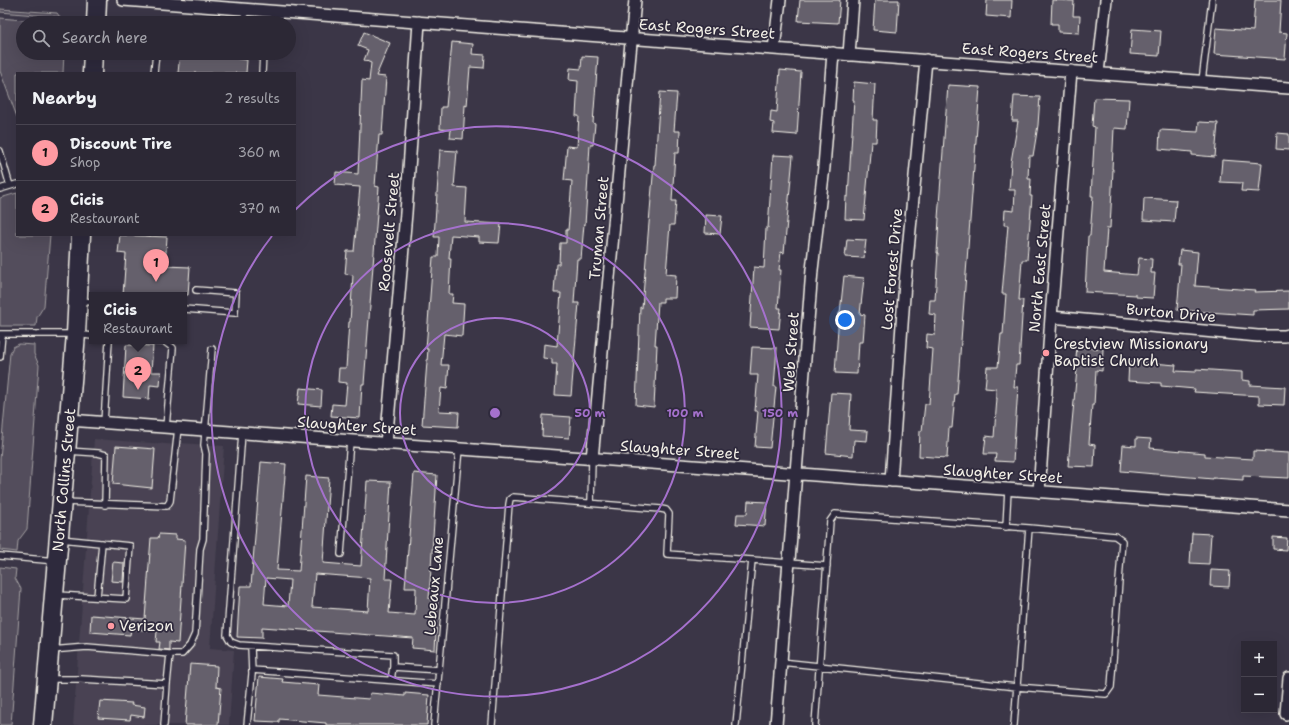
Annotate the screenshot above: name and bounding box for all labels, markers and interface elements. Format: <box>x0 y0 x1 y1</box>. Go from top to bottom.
street label: East Rogers Street <box>638 14 776 44</box>
search box <box>16 16 296 60</box>
icon: search <box>30 27 52 49</box>
text: Search here <box>62 28 148 48</box>
street label: East Rogers Street <box>961 38 1099 68</box>
text: Nearby <box>32 87 97 109</box>
text: 2 results <box>224 90 280 107</box>
text: Discount Tire <box>70 134 172 154</box>
text: 1 <box>42 144 48 161</box>
text: 360 m <box>238 144 280 161</box>
text: Shop <box>70 154 100 171</box>
street label: Roosevelt Street <box>374 172 404 292</box>
street label: Truman Street <box>585 175 613 281</box>
text: Cicis <box>70 190 104 210</box>
text: 2 <box>40 200 50 217</box>
text: 370 m <box>238 200 280 217</box>
street label: North East Street <box>1024 203 1056 333</box>
street label: Lost Forest Drive <box>877 207 907 331</box>
text: Restaurant <box>70 210 140 227</box>
pin: 1 <box>143 249 169 282</box>
popup <box>89 292 187 344</box>
street label: Burton Drive <box>1125 299 1217 327</box>
text: Cicis <box>103 300 137 320</box>
your location <box>835 310 855 330</box>
street label: Web Street <box>778 311 804 393</box>
text: Restaurant <box>103 320 173 337</box>
place label: Crestview Missionary Baptist Church <box>1054 334 1208 371</box>
marker: Crestview Missionary Baptist Church <box>1041 348 1051 358</box>
pin: 2 <box>125 357 151 390</box>
text: 50 m <box>575 405 606 421</box>
text: 100 m <box>667 405 704 421</box>
text: 150 m <box>762 405 798 421</box>
centre of rings <box>488 406 502 420</box>
street label: North Collins Street <box>48 407 80 553</box>
street label: Slaughter Street <box>297 412 417 440</box>
street label: Slaughter Street <box>620 436 740 464</box>
street label: Slaughter Street <box>943 460 1063 488</box>
street label: Lebeaux Lane <box>420 536 448 636</box>
place label: Verizon <box>119 616 173 636</box>
marker: Verizon <box>106 621 116 631</box>
map controls <box>1241 641 1277 713</box>
button: + <box>1241 641 1277 677</box>
button: − <box>1241 677 1277 713</box>

